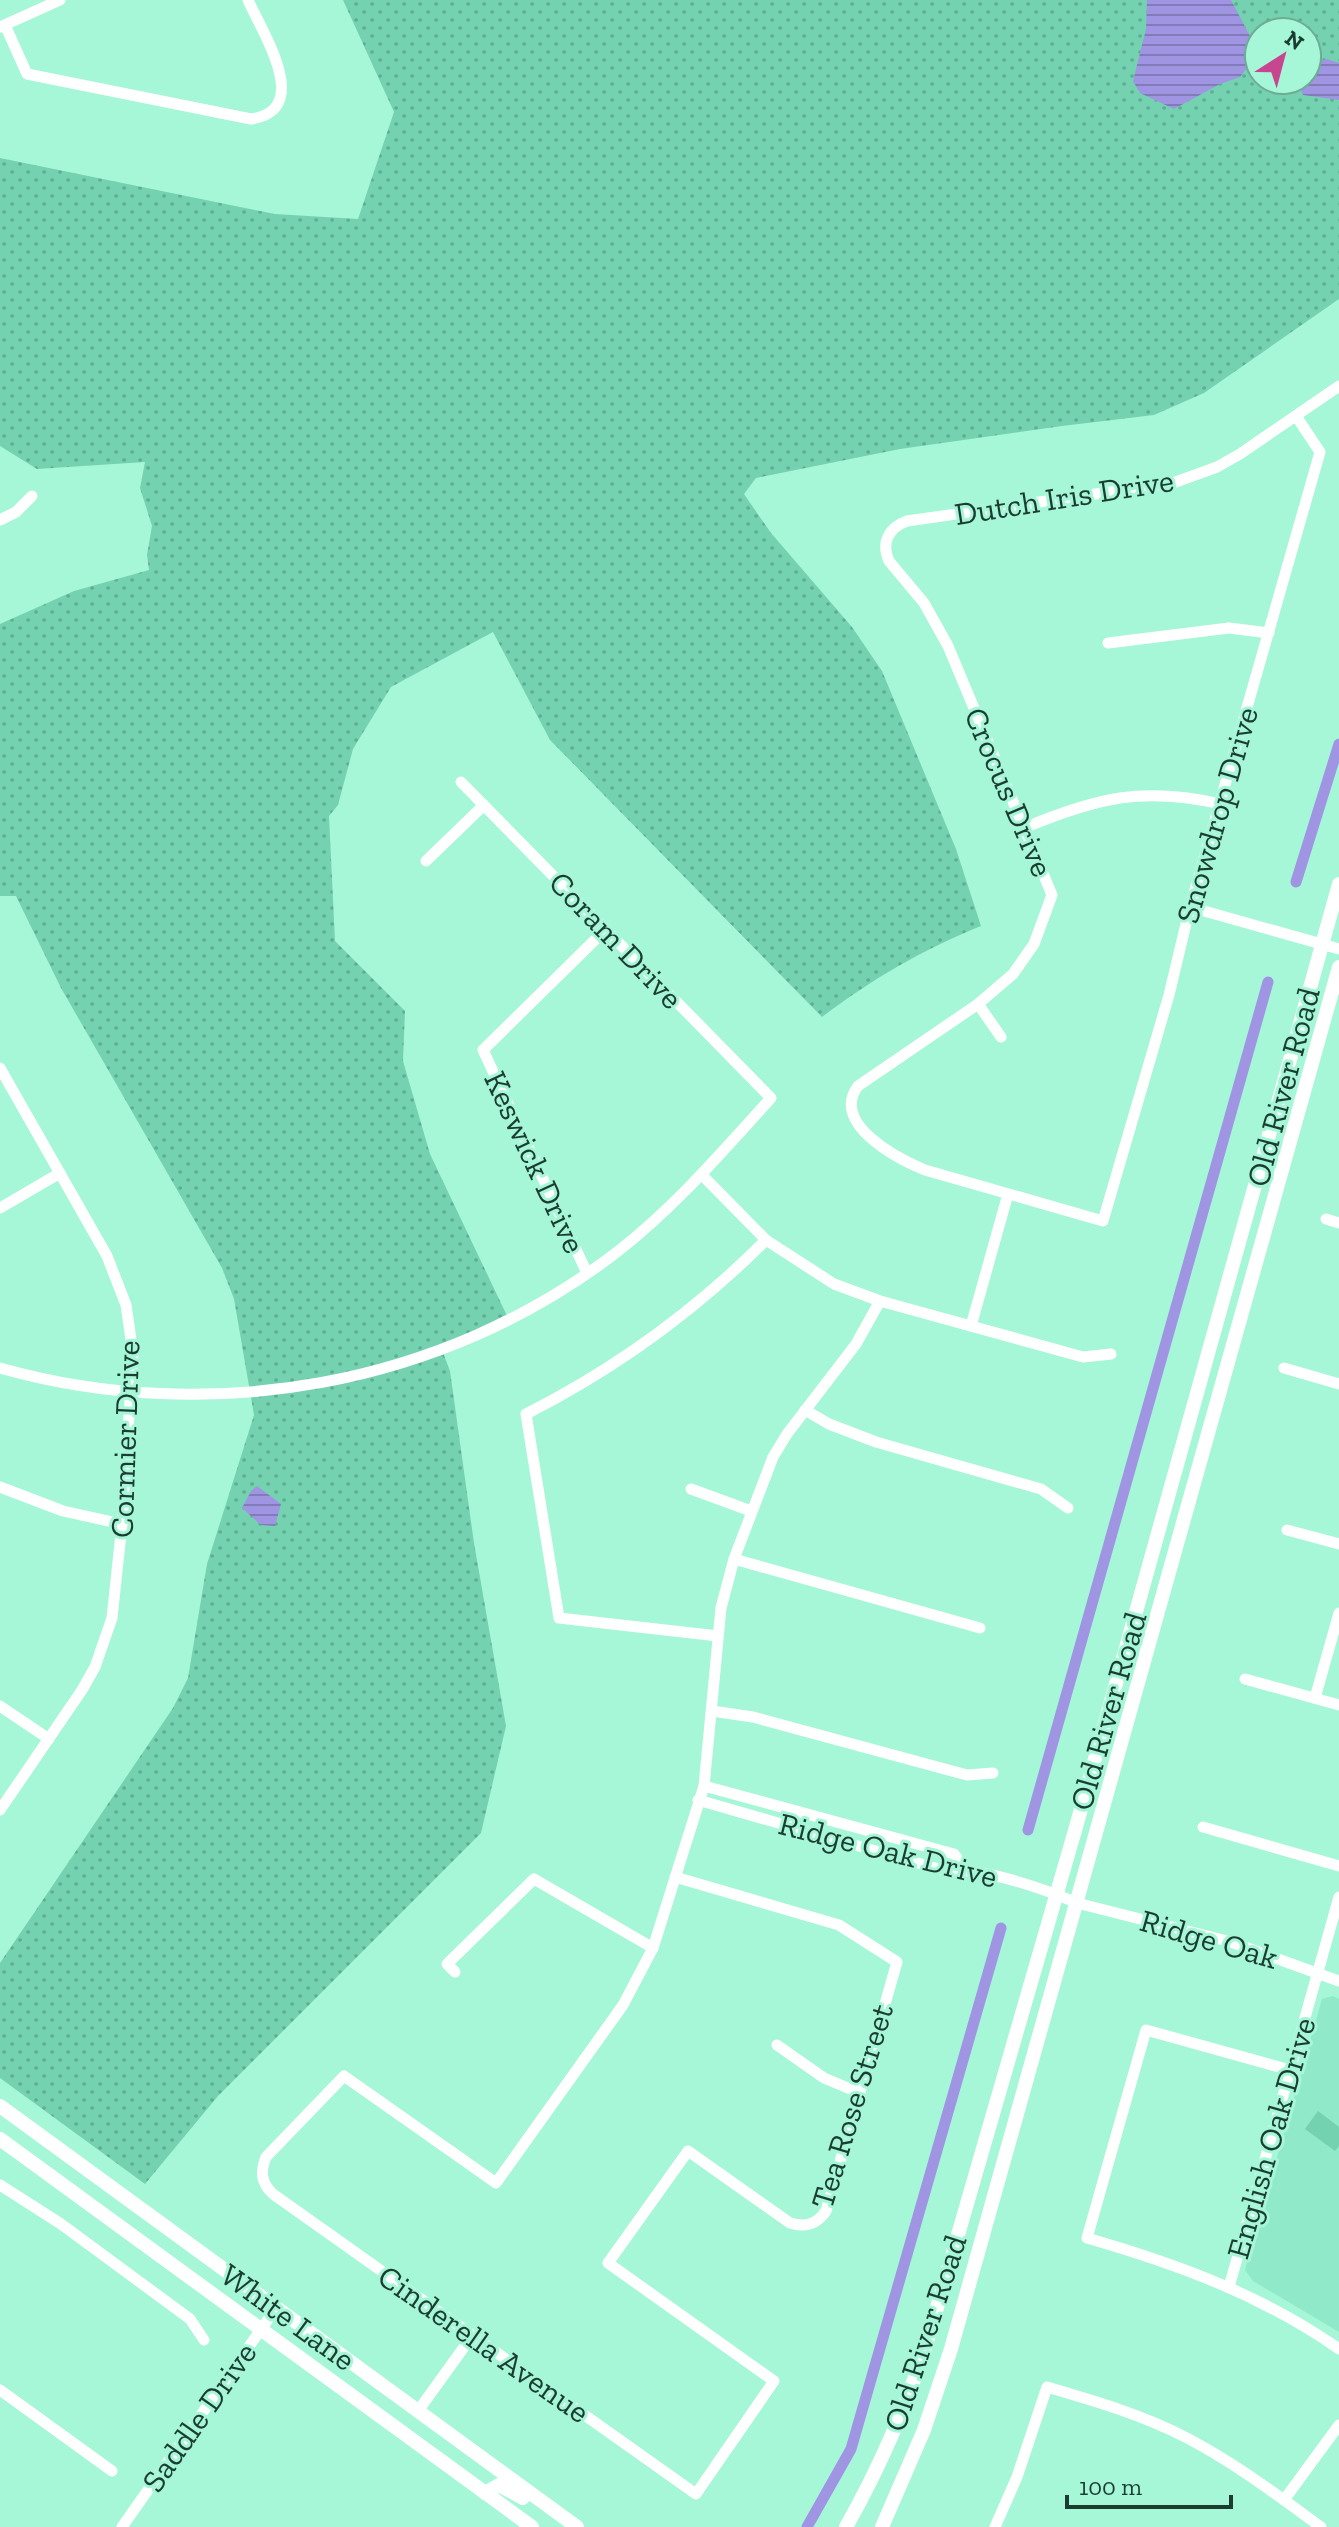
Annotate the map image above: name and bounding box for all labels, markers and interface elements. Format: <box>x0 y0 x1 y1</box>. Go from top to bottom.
north arrow <box>1243 16 1323 96</box>
text: N <box>1280 24 1309 56</box>
street label: Dutch Iris Drive <box>952 461 1176 533</box>
street label: Crocus Drive <box>956 702 1062 882</box>
street label: Snowdrop Drive <box>1168 702 1266 928</box>
street label: Coram Drive <box>541 863 691 1017</box>
street label: Old River Road <box>1238 983 1328 1191</box>
street label: Keswick Drive <box>476 1065 594 1259</box>
street label: Cormier Drive <box>103 1340 147 1538</box>
street label: Old River Road <box>1062 1607 1155 1814</box>
street label: Ridge Oak Drive <box>775 1804 1001 1896</box>
street label: Ridge Oak <box>1136 1901 1283 1977</box>
street label: Tea Rose Street <box>803 1999 901 2213</box>
street label: English Oak Drive <box>1218 2013 1324 2263</box>
street label: Old River Road <box>875 2230 975 2436</box>
street label: White Lane <box>213 2255 363 2379</box>
street label: Cinderella Avenue <box>371 2257 597 2431</box>
street label: Saddle Drive <box>134 2335 264 2499</box>
scale bar <box>1067 2459 1231 2509</box>
text: 100 m <box>1079 2472 1142 2501</box>

